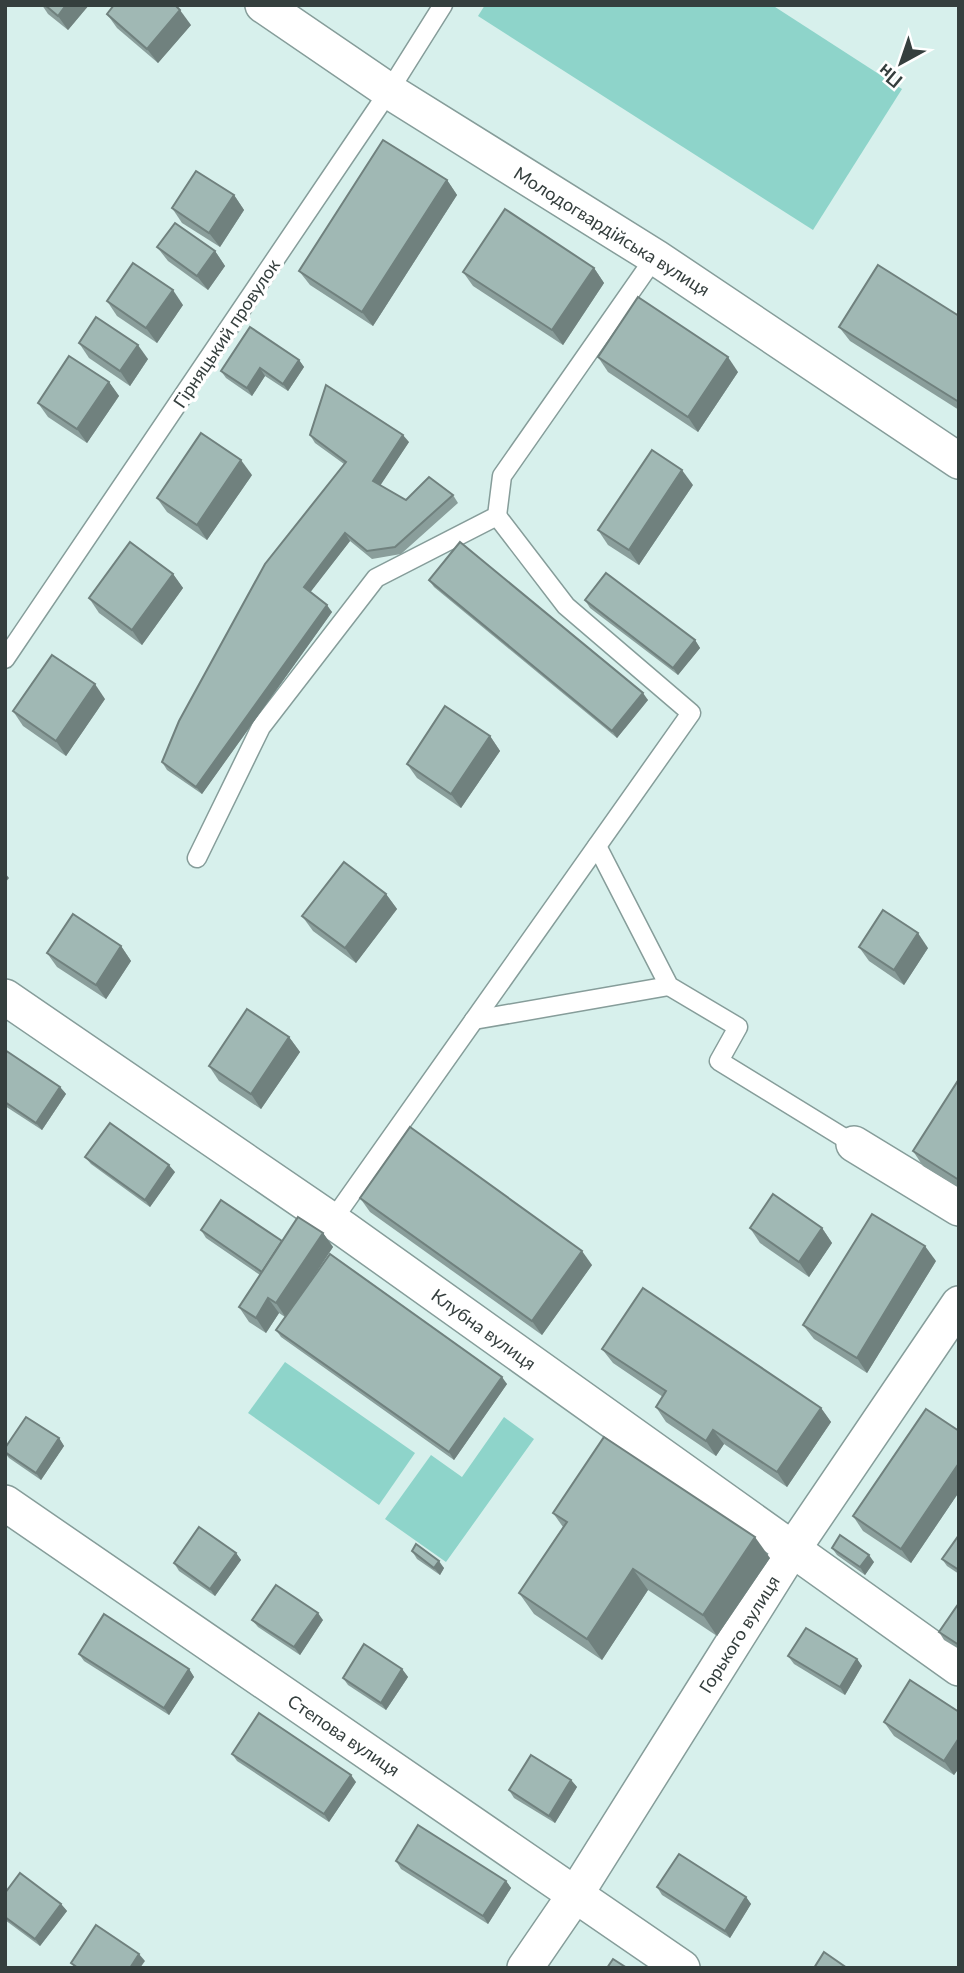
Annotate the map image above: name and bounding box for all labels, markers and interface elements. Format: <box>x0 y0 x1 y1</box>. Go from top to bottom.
north arrow <box>866 28 936 98</box>
text: Пн <box>873 60 907 93</box>
street label: Молодогвардійська вулиця <box>510 162 714 300</box>
street label: Гірняцький провулок <box>168 254 284 412</box>
street label: Клубна вулиця <box>427 1284 541 1374</box>
street label: Горького вулиця <box>694 1571 784 1697</box>
street label: Степова вулиця <box>284 1689 404 1781</box>

